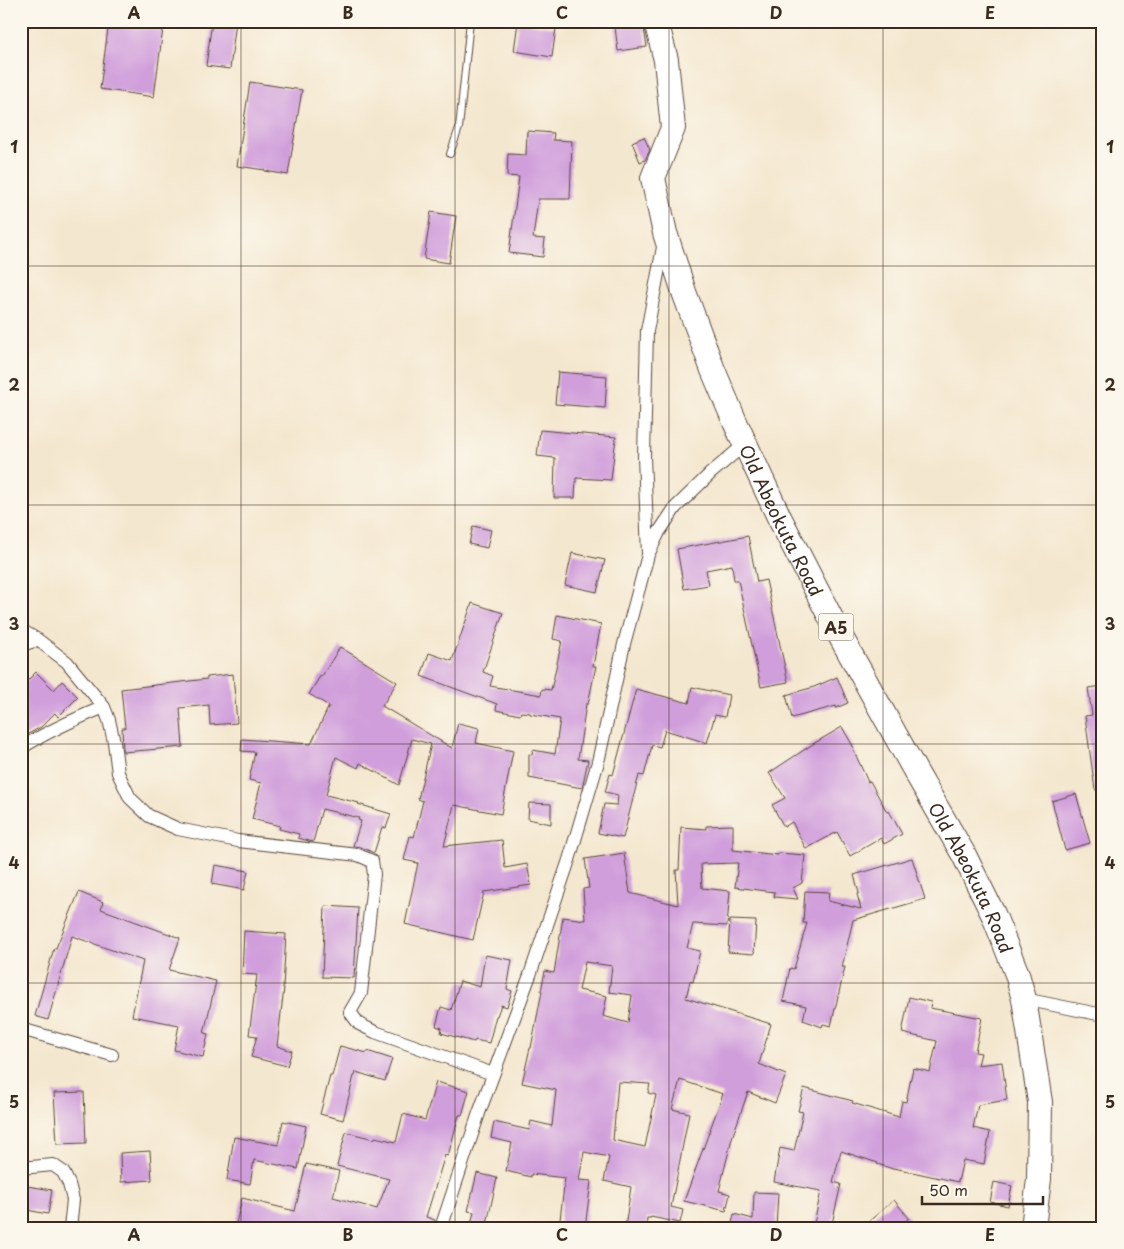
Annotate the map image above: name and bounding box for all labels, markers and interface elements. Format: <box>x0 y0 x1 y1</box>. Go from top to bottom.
text: A <box>128 0 141 24</box>
text: B <box>343 0 354 24</box>
text: C <box>556 0 568 24</box>
text: D <box>770 0 782 24</box>
text: E <box>985 0 995 24</box>
text: 1 <box>10 134 18 158</box>
text: 1 <box>1106 134 1114 158</box>
text: 2 <box>8 372 20 396</box>
text: 2 <box>1104 372 1116 396</box>
street label: Old Abeokuta Road <box>733 439 831 601</box>
text: 3 <box>9 611 19 635</box>
text: 3 <box>1105 611 1115 635</box>
road number: A5 <box>818 614 854 640</box>
street label: Old Abeokuta Road <box>922 797 1021 957</box>
text: 4 <box>9 850 20 874</box>
text: 4 <box>1105 850 1116 874</box>
text: 5 <box>9 1089 19 1113</box>
text: 5 <box>1105 1089 1115 1113</box>
scale bar <box>922 1174 1043 1206</box>
text: 50 m <box>929 1178 968 1201</box>
text: A <box>128 1222 141 1246</box>
text: B <box>343 1222 354 1246</box>
text: C <box>556 1222 568 1246</box>
text: D <box>770 1222 782 1246</box>
text: E <box>985 1222 995 1246</box>

